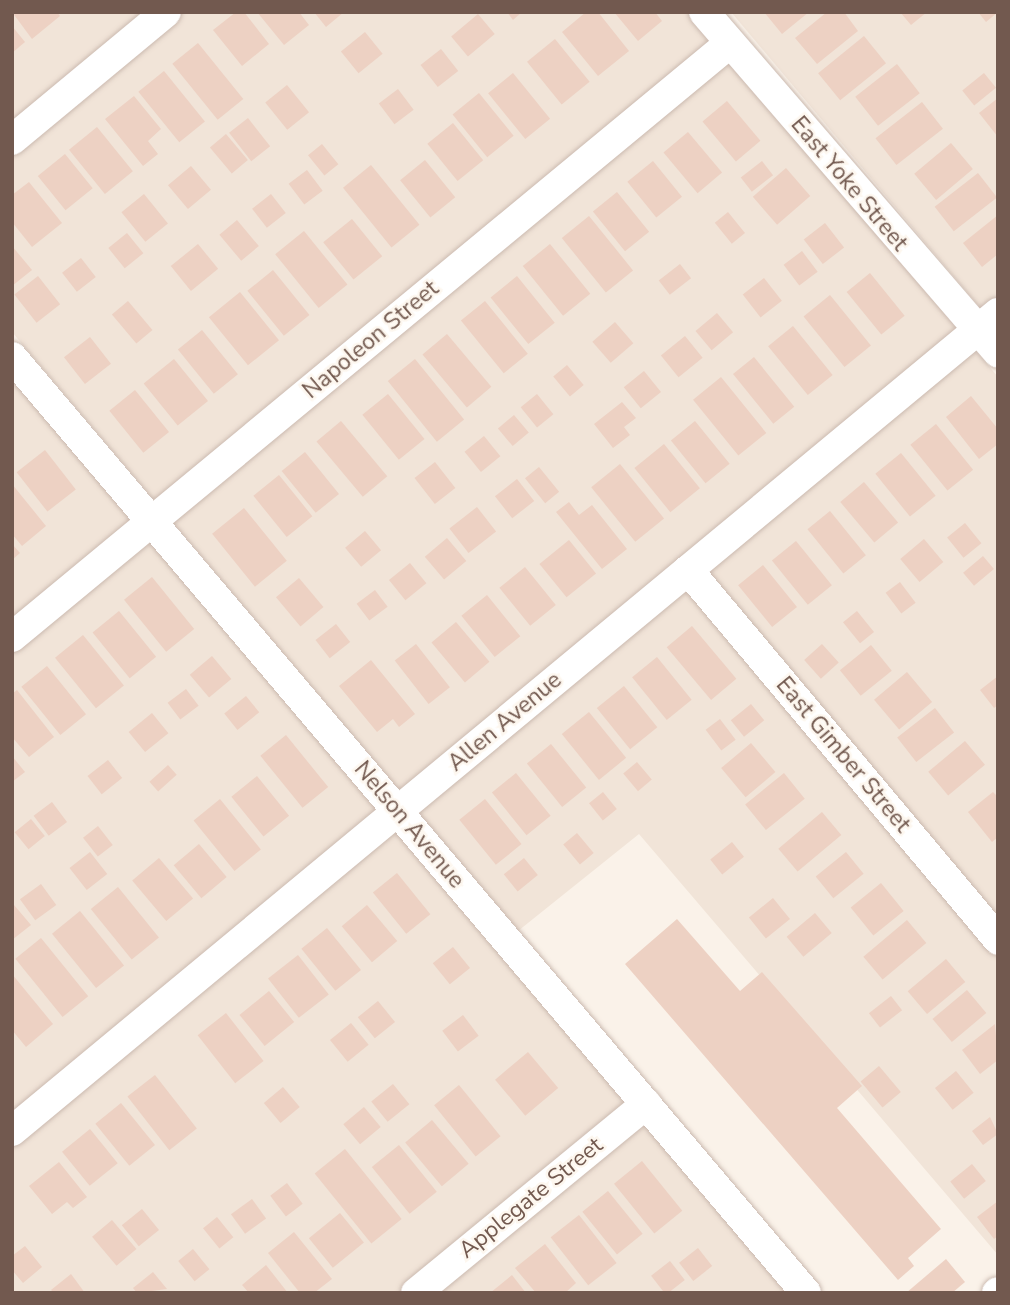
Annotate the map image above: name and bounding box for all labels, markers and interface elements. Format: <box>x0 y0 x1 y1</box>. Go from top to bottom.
street label: East Yoke Street <box>785 111 913 257</box>
street label: Napoleon Street <box>297 275 445 405</box>
street label: Allen Avenue <box>443 667 567 777</box>
street label: East Gimber Street <box>770 672 916 838</box>
street label: Nelson Avenue <box>348 756 470 894</box>
street label: Applegate Street <box>454 1132 608 1264</box>

